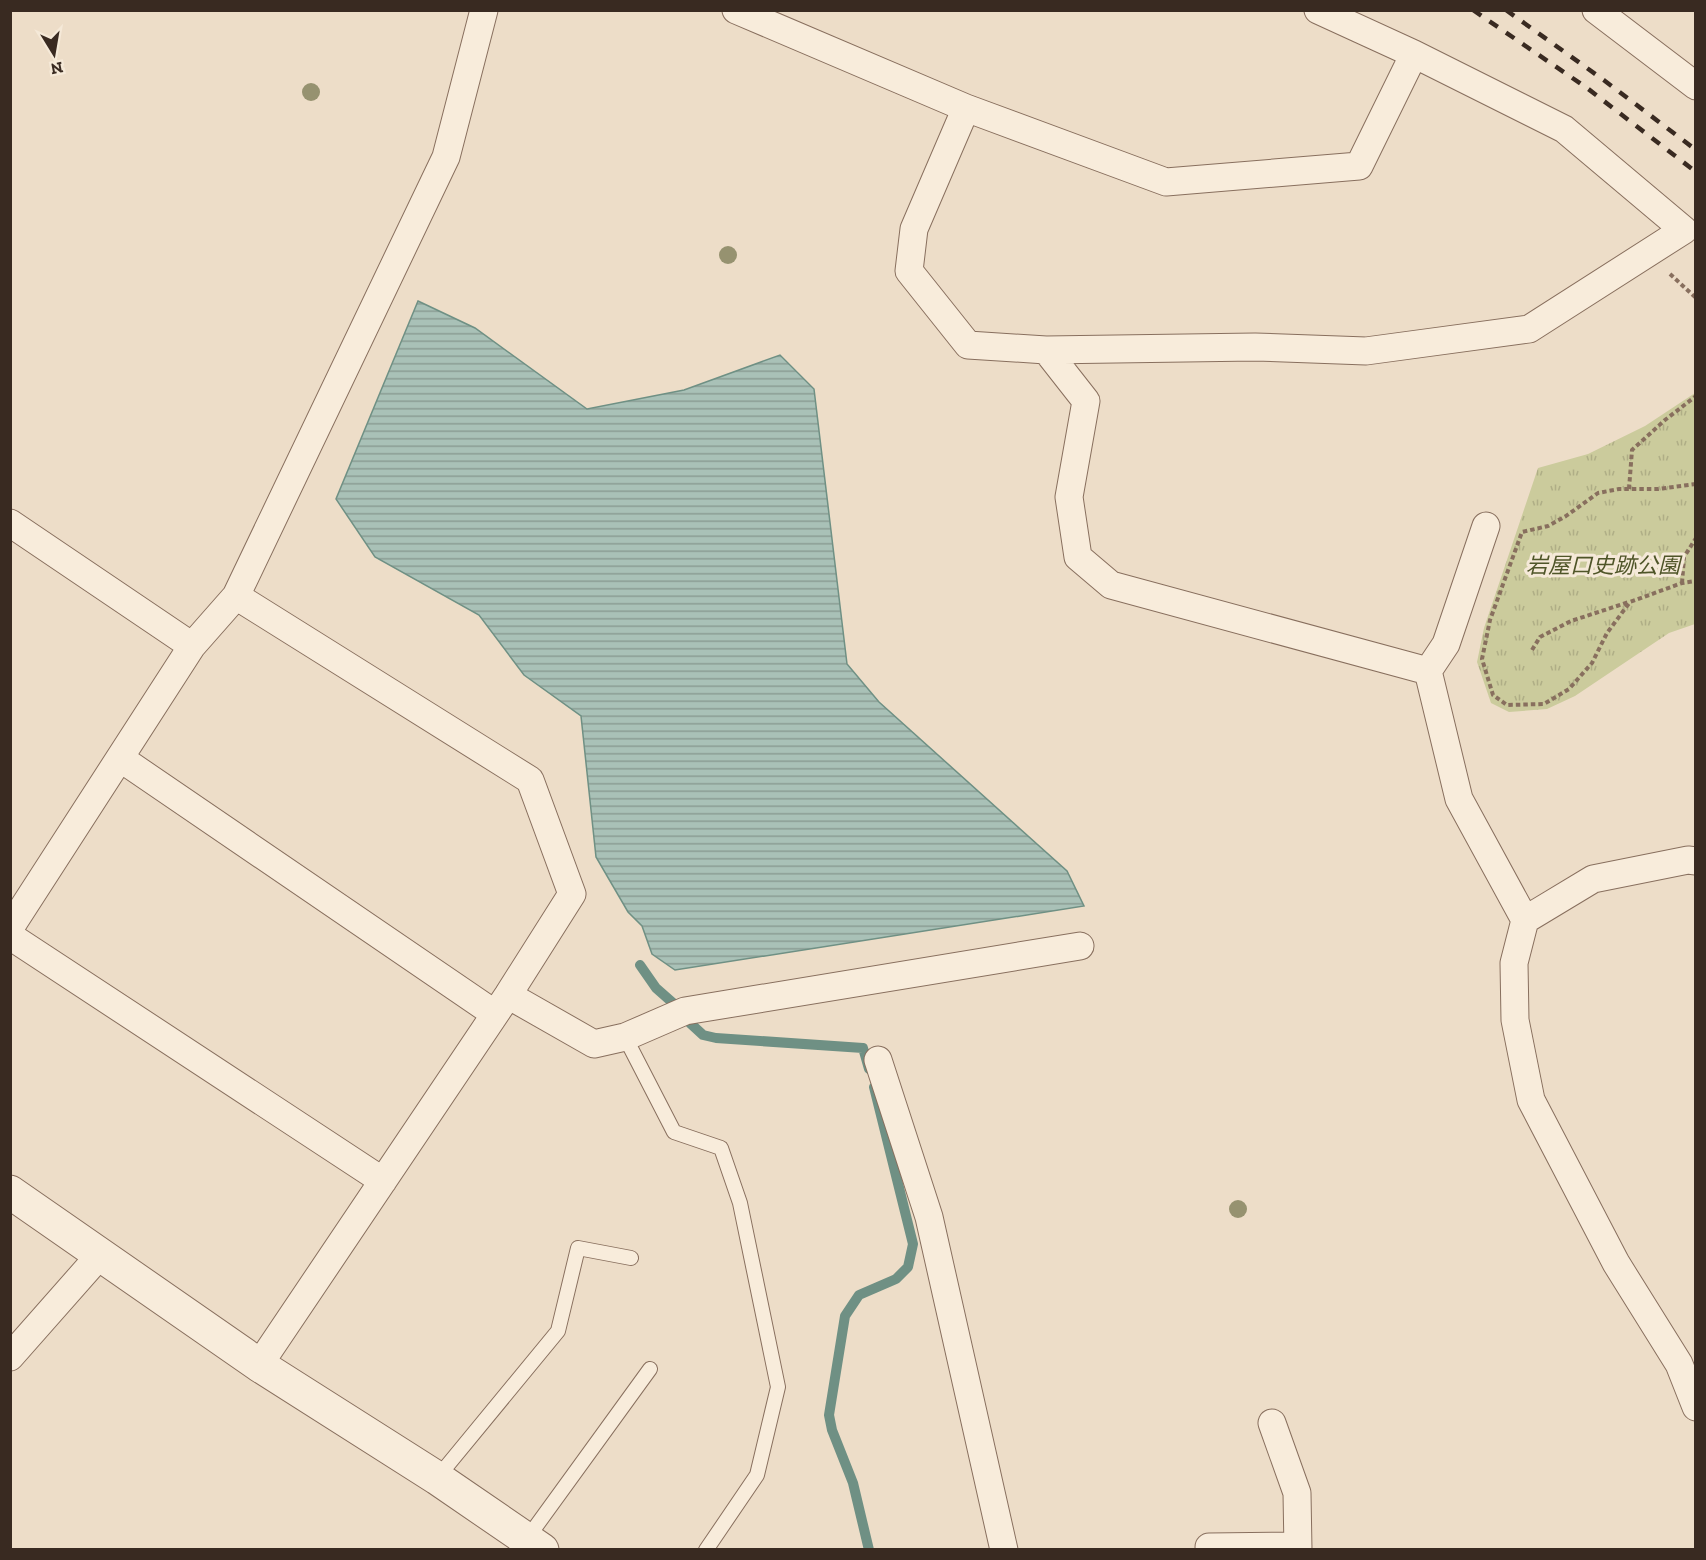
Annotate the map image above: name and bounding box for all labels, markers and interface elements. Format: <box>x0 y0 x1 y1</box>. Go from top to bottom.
north arrow <box>24 24 84 84</box>
text: N <box>49 58 65 79</box>
park label: 岩屋口史跡公園 <box>1526 552 1683 579</box>

